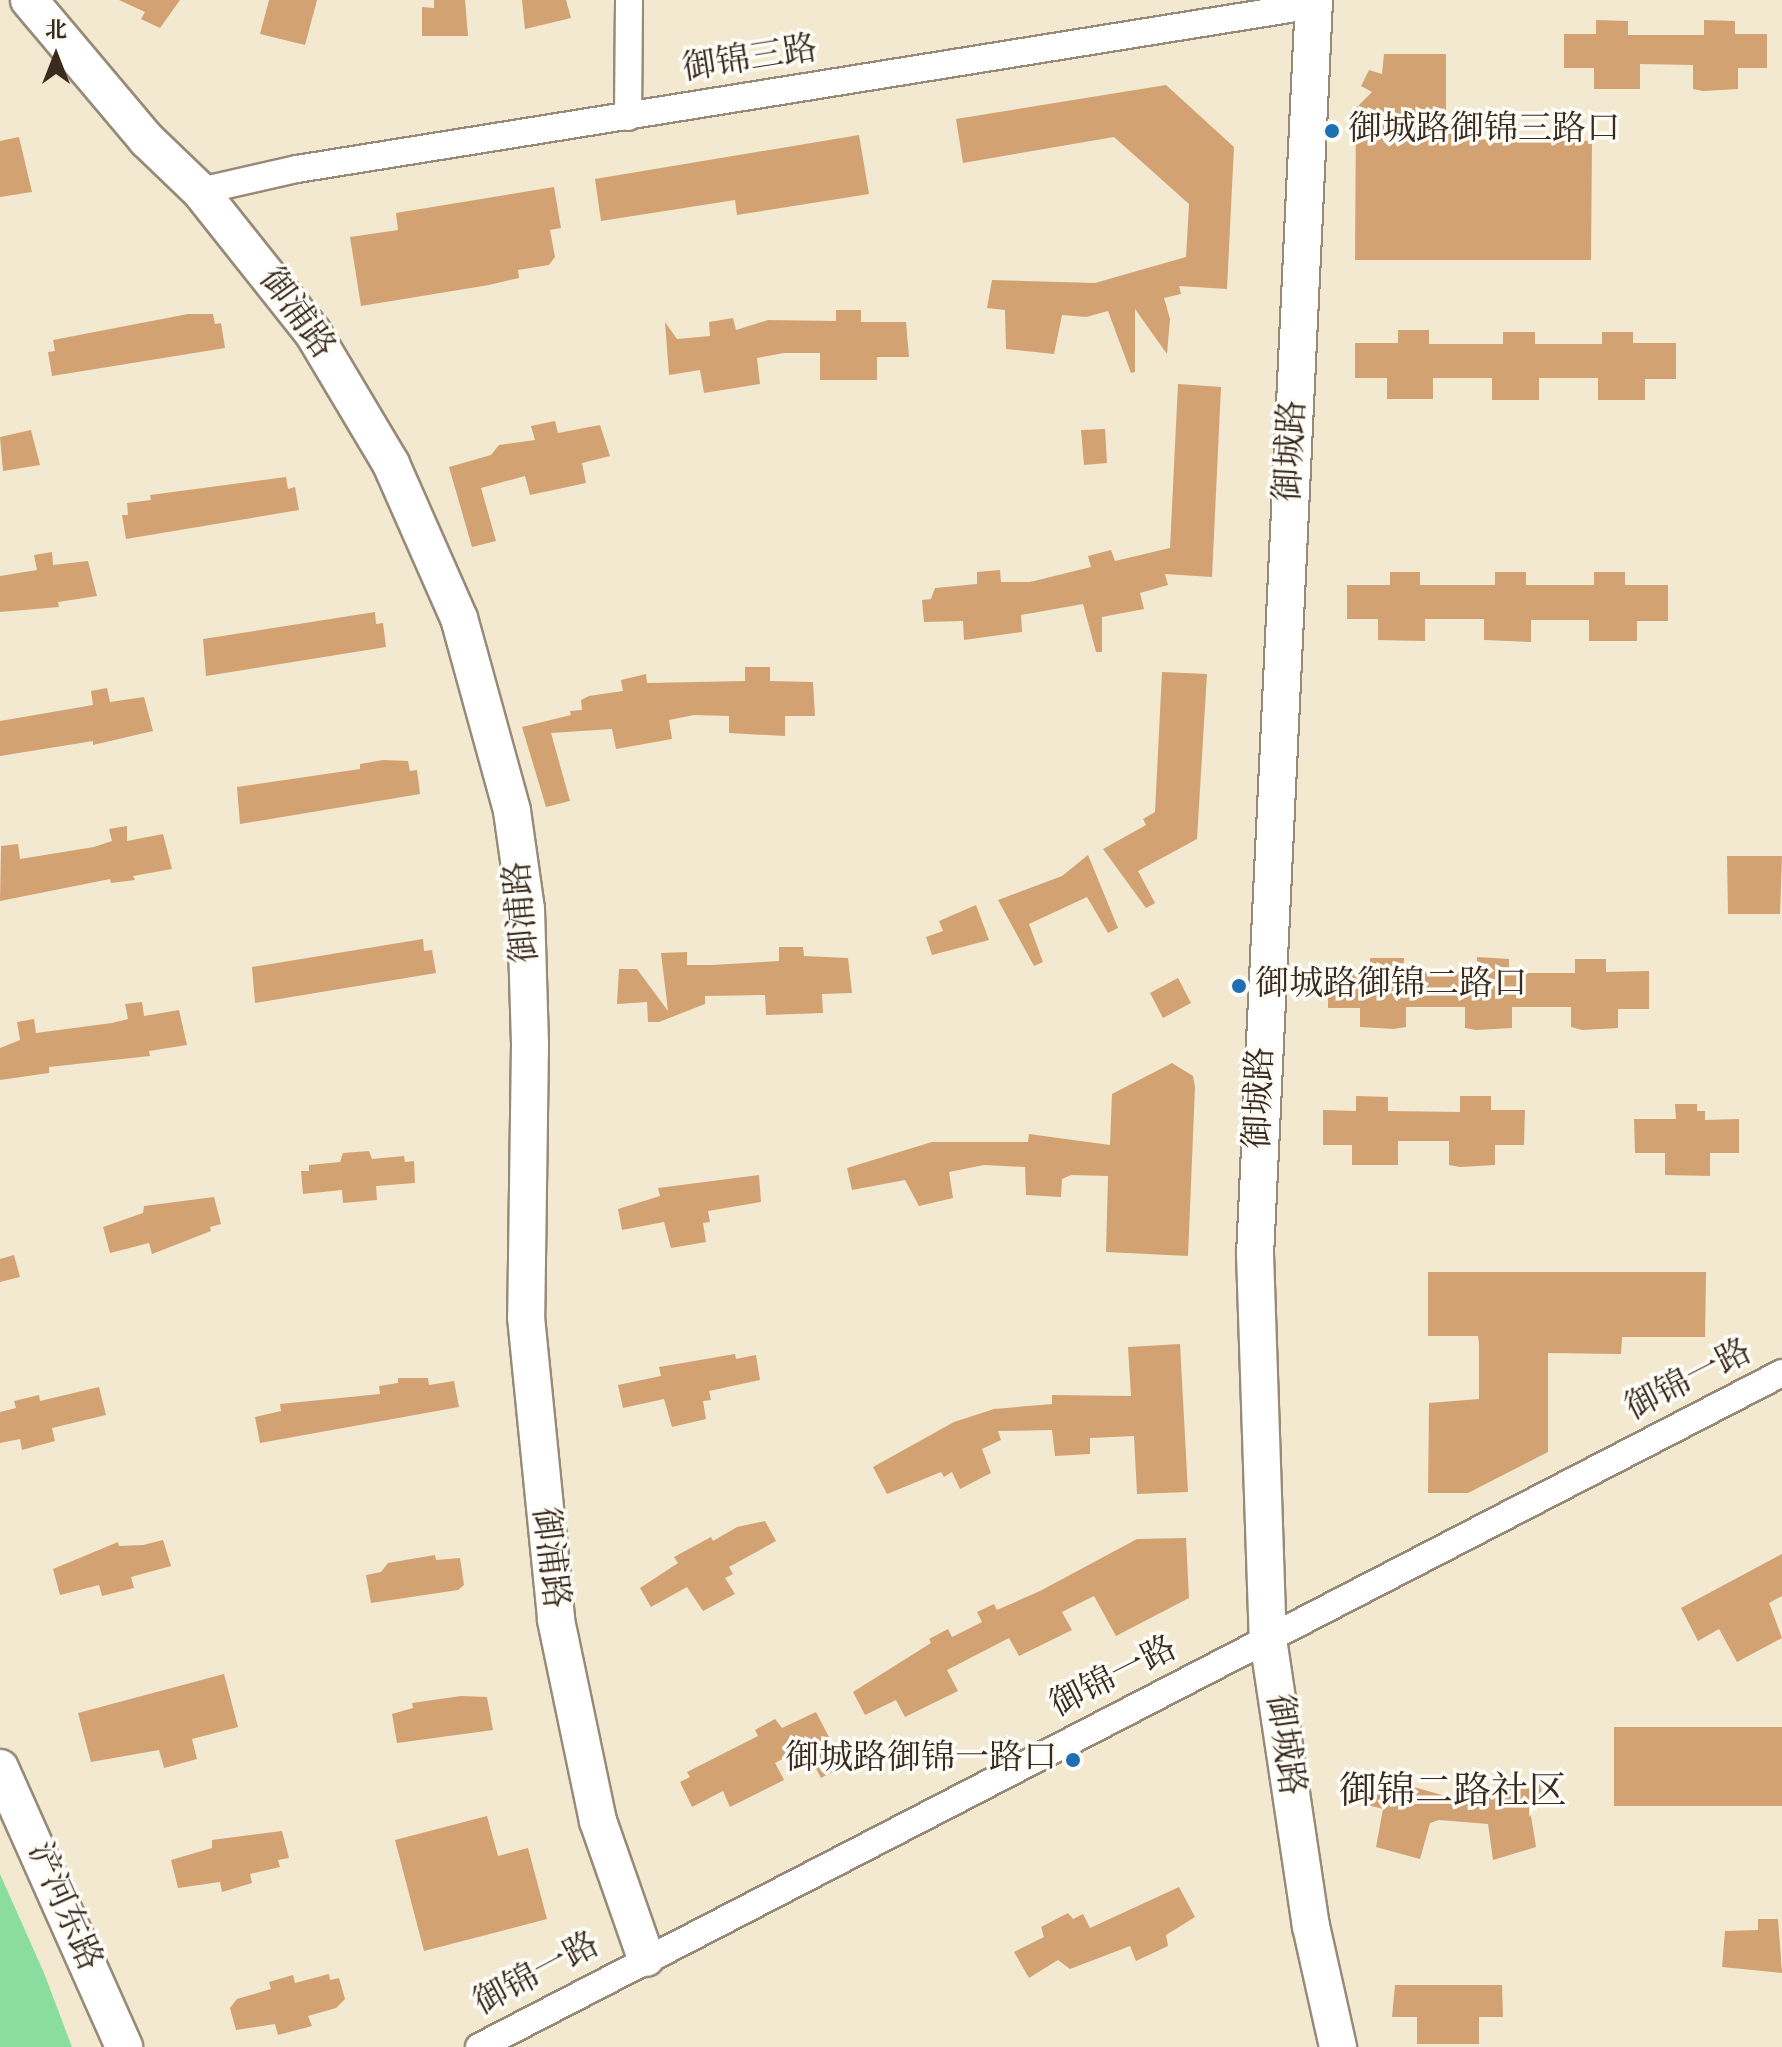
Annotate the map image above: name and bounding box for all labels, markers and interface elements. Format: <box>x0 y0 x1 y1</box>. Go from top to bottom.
north arrow <box>16 16 96 96</box>
text: 北 <box>45 16 67 48</box>
street label: 御锦三路 <box>680 29 820 91</box>
place label: 御城路御锦三路口 <box>1348 111 1620 151</box>
marker: 御城路御锦三路口 <box>1323 122 1341 140</box>
street label: 御浦路 <box>250 261 342 367</box>
street label: 御城路 <box>1269 399 1315 503</box>
street label: 御浦路 <box>498 859 548 965</box>
place label: 御城路御锦二路口 <box>1255 966 1527 1006</box>
marker: 御城路御锦二路口 <box>1230 977 1248 995</box>
street label: 御城路 <box>1239 1046 1283 1150</box>
street label: 御锦一路 <box>1619 1332 1759 1430</box>
street label: 御浦路 <box>523 1505 575 1611</box>
street label: 御锦一路 <box>1044 1629 1184 1727</box>
street label: 御城路 <box>1257 1692 1311 1798</box>
place label: 御城路御锦一路口 <box>785 1740 1057 1780</box>
marker: 御城路御锦一路口 <box>1064 1751 1082 1769</box>
district label: 御锦二路社区 <box>1339 1772 1567 1818</box>
street label: 浐河东路 <box>17 1837 109 1977</box>
street label: 御锦一路 <box>467 1925 607 2025</box>

